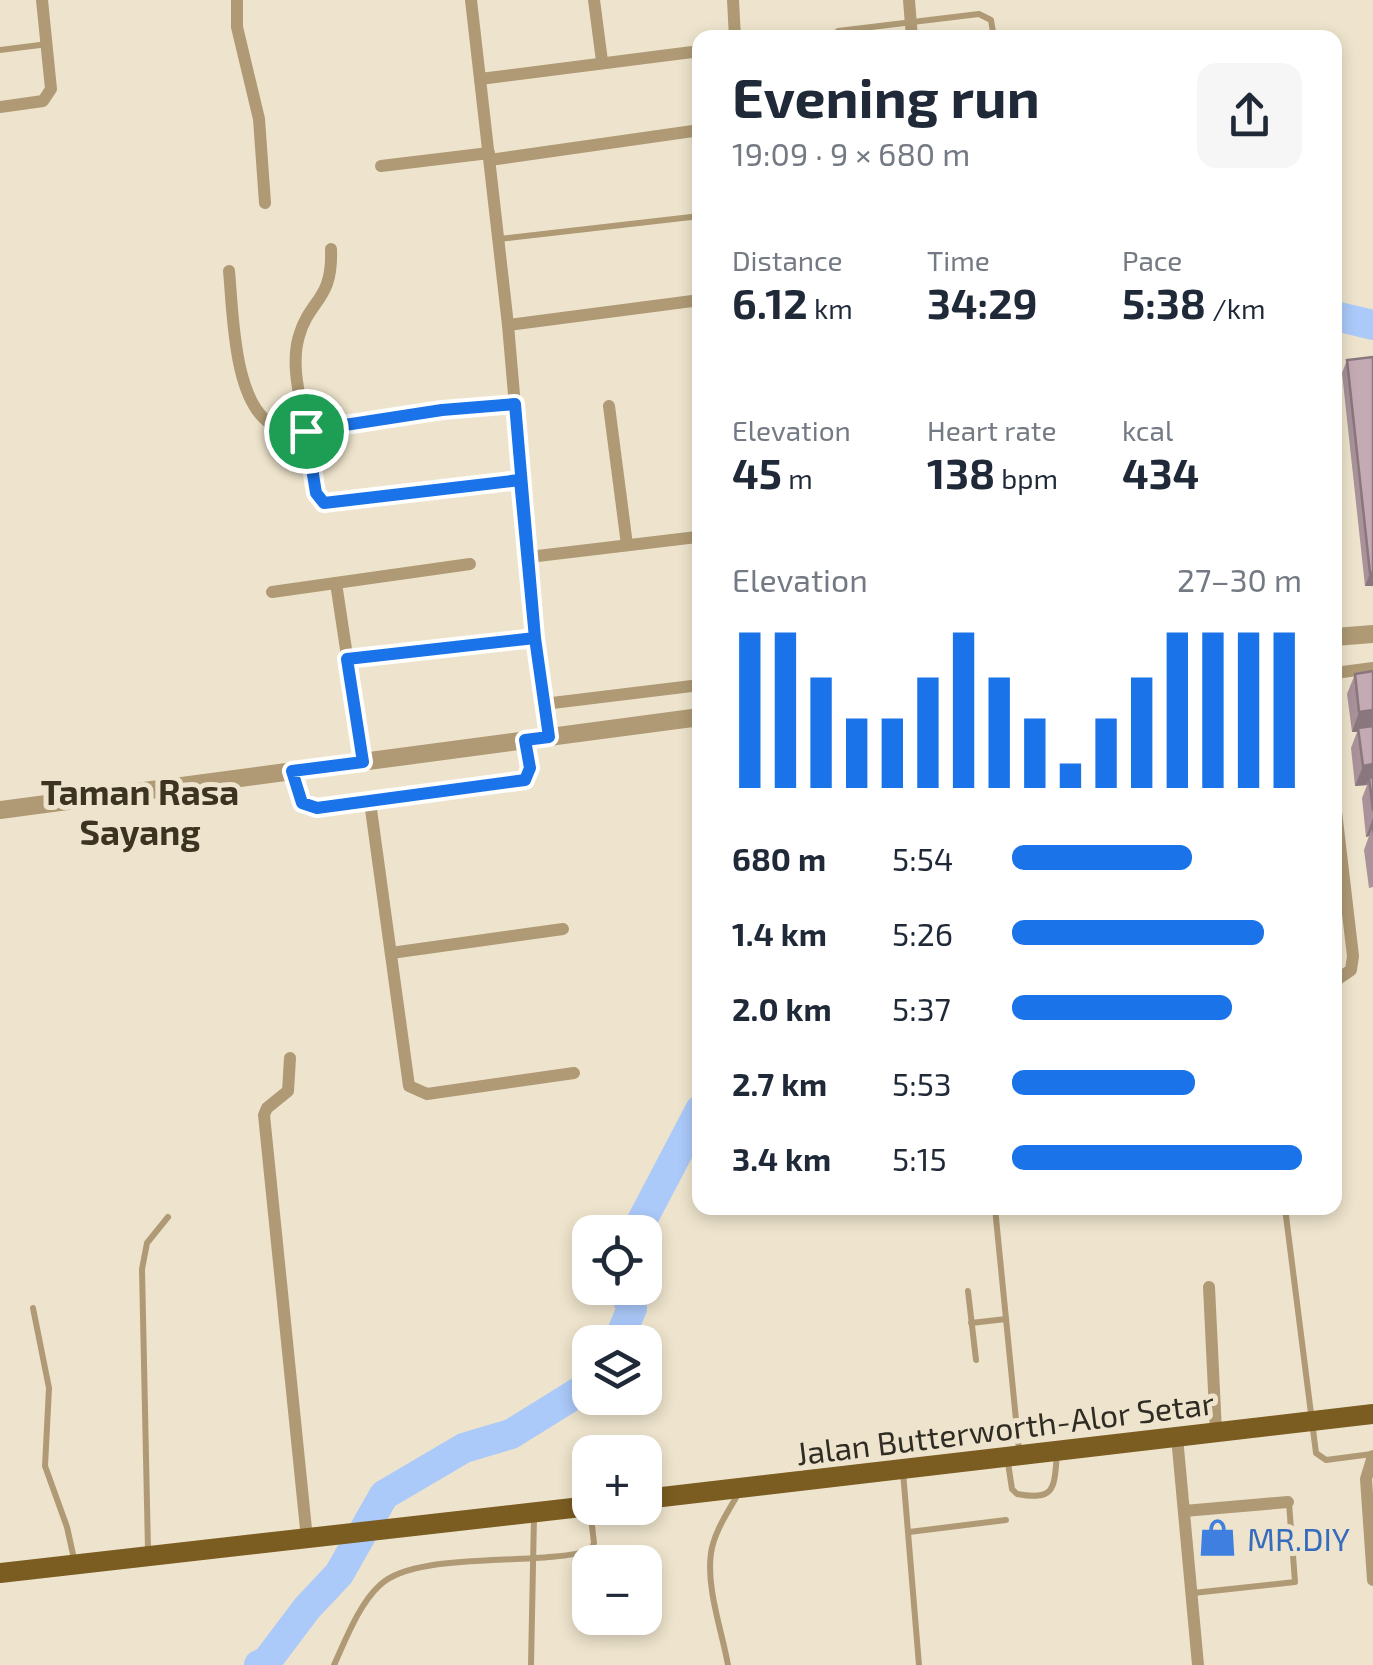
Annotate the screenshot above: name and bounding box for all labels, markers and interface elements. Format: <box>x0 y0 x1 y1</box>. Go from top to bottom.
text: Evening run <box>732 63 1040 129</box>
button: share <box>1197 63 1302 168</box>
text: 19:09 · 9 × 680 m <box>732 134 970 172</box>
text: Distance <box>732 243 843 277</box>
text: Time <box>927 243 990 277</box>
text: Pace <box>1122 243 1182 277</box>
text: 6.12 <box>732 277 808 327</box>
text: 34:29 <box>927 277 1038 327</box>
text: 5:38 <box>1122 277 1206 327</box>
text: km <box>808 291 853 325</box>
text: /km <box>1206 291 1265 325</box>
pin <box>264 389 349 474</box>
icon: arrive <box>279 404 334 459</box>
text: Elevation <box>732 413 851 447</box>
text: Heart rate <box>927 413 1057 447</box>
text: kcal <box>1122 413 1173 447</box>
text: 45 <box>732 447 782 497</box>
text: 138 <box>927 447 995 497</box>
text: 434 <box>1122 447 1199 497</box>
text: m <box>782 461 813 495</box>
text: bpm <box>995 461 1058 495</box>
text: Elevation <box>732 560 868 598</box>
text: 27–30 m <box>1177 560 1302 598</box>
district label: Taman Rasa Sayang <box>41 770 239 853</box>
text: 680 m <box>732 839 826 877</box>
text: 5:54 <box>892 839 954 877</box>
text: 1.4 km <box>732 914 827 952</box>
text: 5:26 <box>892 914 953 952</box>
text: 2.0 km <box>732 989 832 1027</box>
text: 5:37 <box>892 989 951 1027</box>
text: 2.7 km <box>732 1064 827 1102</box>
text: 5:53 <box>892 1064 952 1102</box>
text: 3.4 km <box>732 1139 831 1177</box>
text: 5:15 <box>892 1139 947 1177</box>
map controls <box>572 1215 662 1635</box>
button: locate <box>572 1215 662 1305</box>
button: layers <box>572 1325 662 1415</box>
street label: Jalan Butterworth-Alor Setar <box>794 1382 1216 1471</box>
button: + <box>572 1435 662 1525</box>
shop icon: MR.DIY <box>1196 1517 1238 1559</box>
place label: MR.DIY <box>1247 1519 1350 1557</box>
button: − <box>572 1545 662 1635</box>

